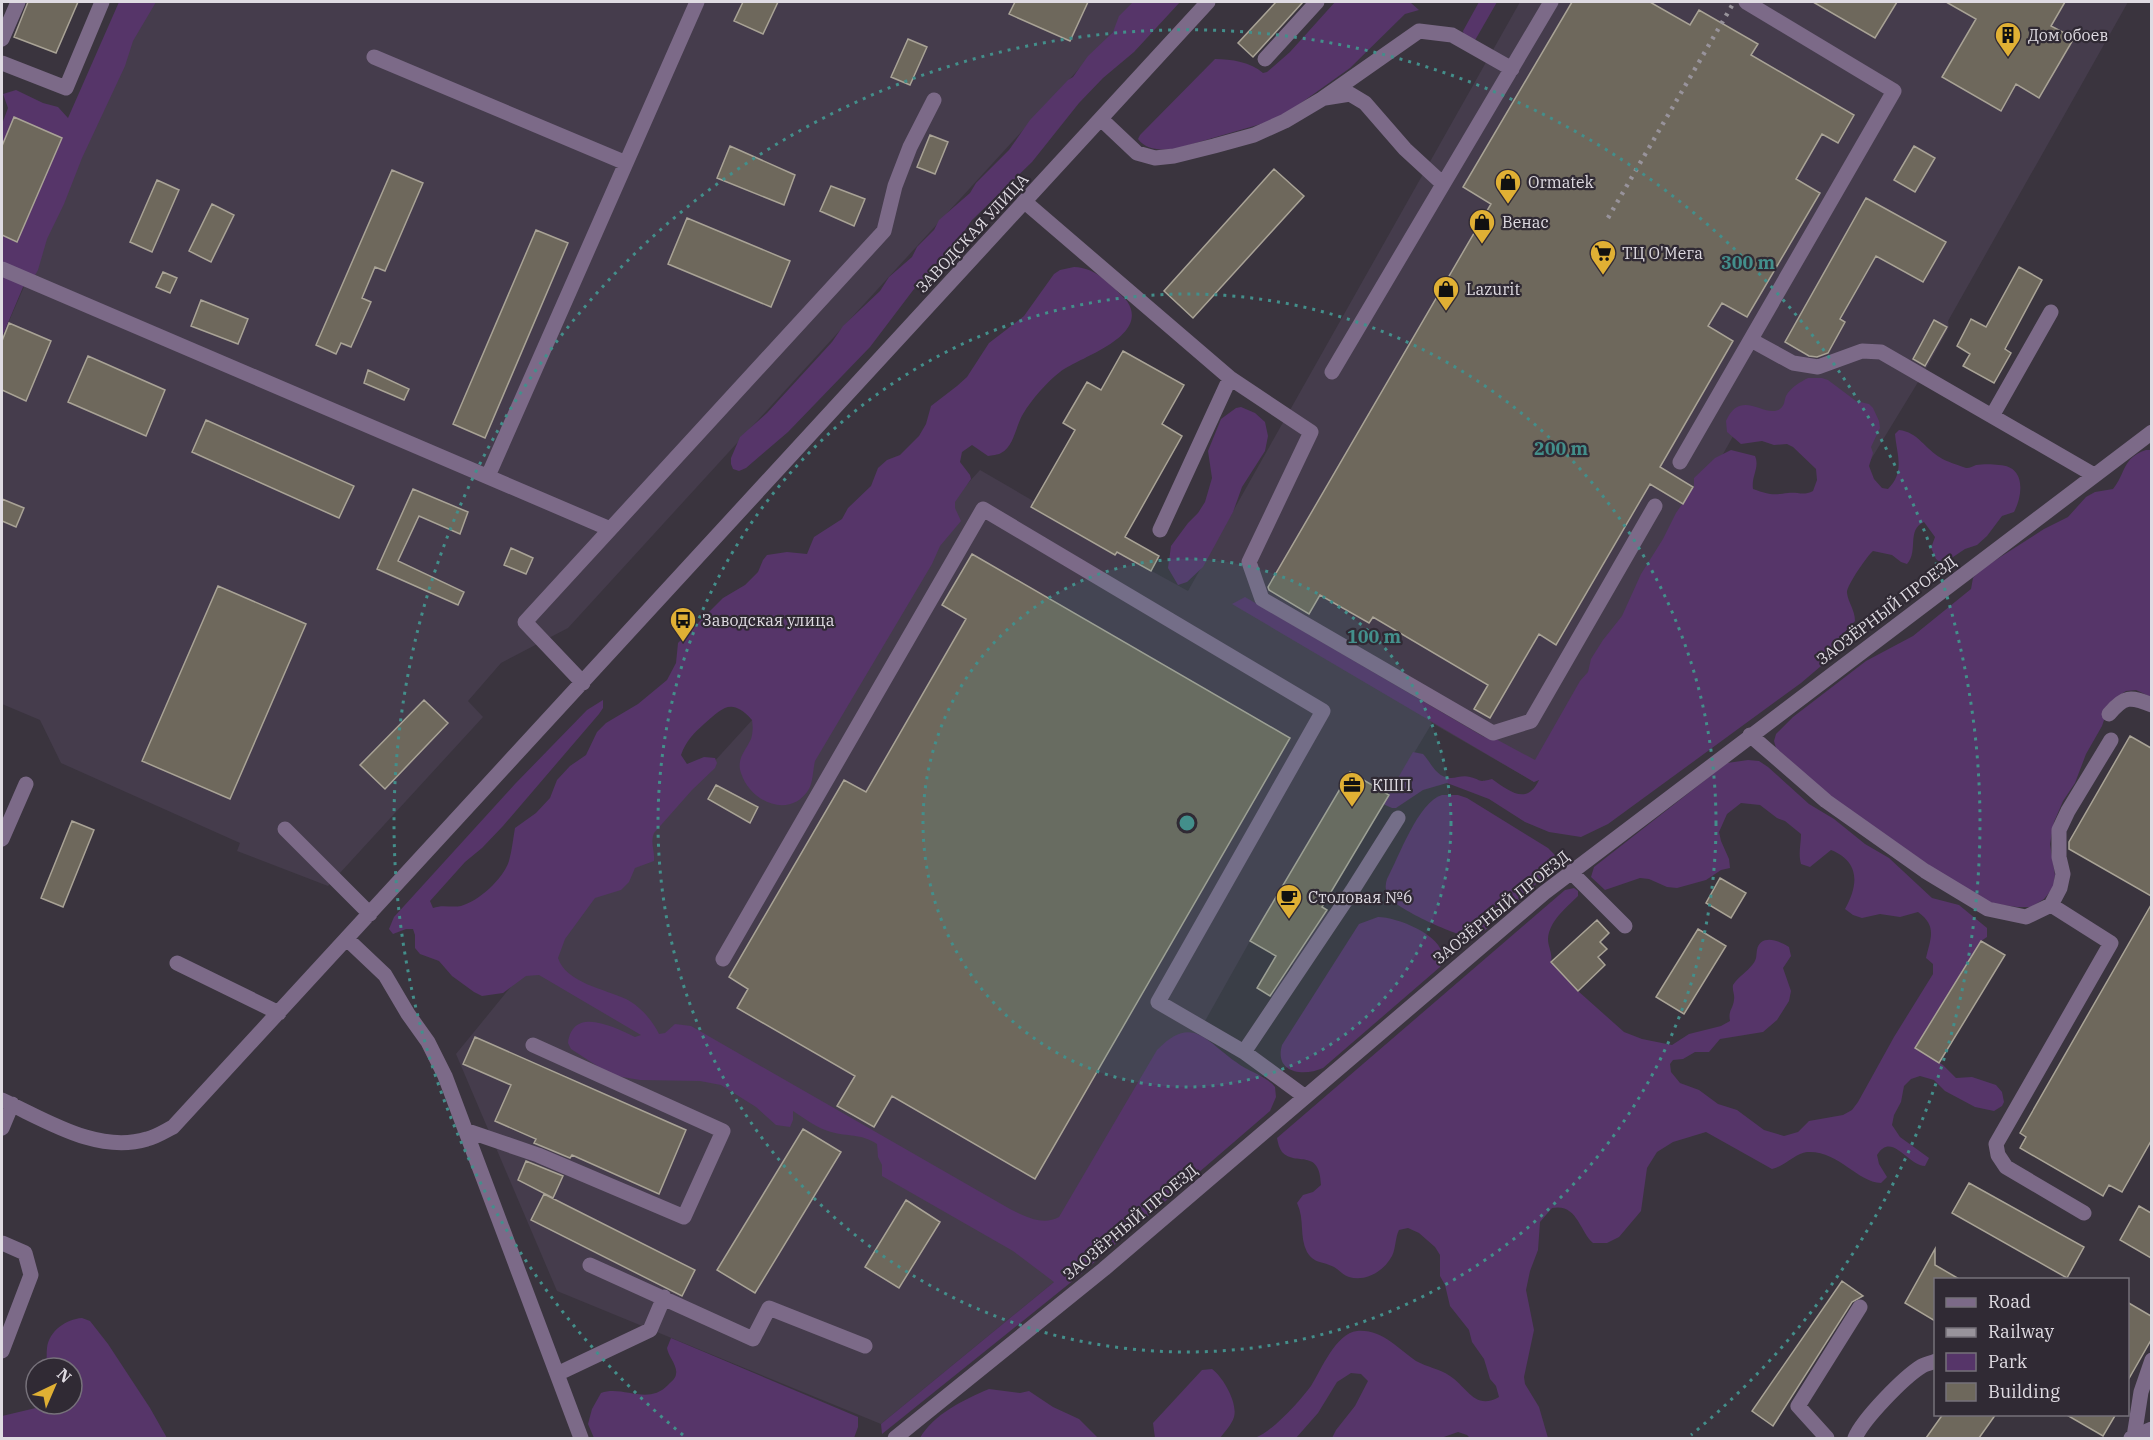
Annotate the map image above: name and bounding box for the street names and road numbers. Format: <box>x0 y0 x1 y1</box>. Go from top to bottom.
street label: ЗАВОДСКАЯ УЛИЦА <box>912 169 1032 297</box>
street label: ЗАОЗЁРНЫЙ ПРОЕЗД <box>1812 551 1960 669</box>
street label: ЗАОЗЁРНЫЙ ПРОЕЗД <box>1429 846 1573 968</box>
street label: ЗАОЗЁРНЫЙ ПРОЕЗД <box>1059 1160 1201 1284</box>

